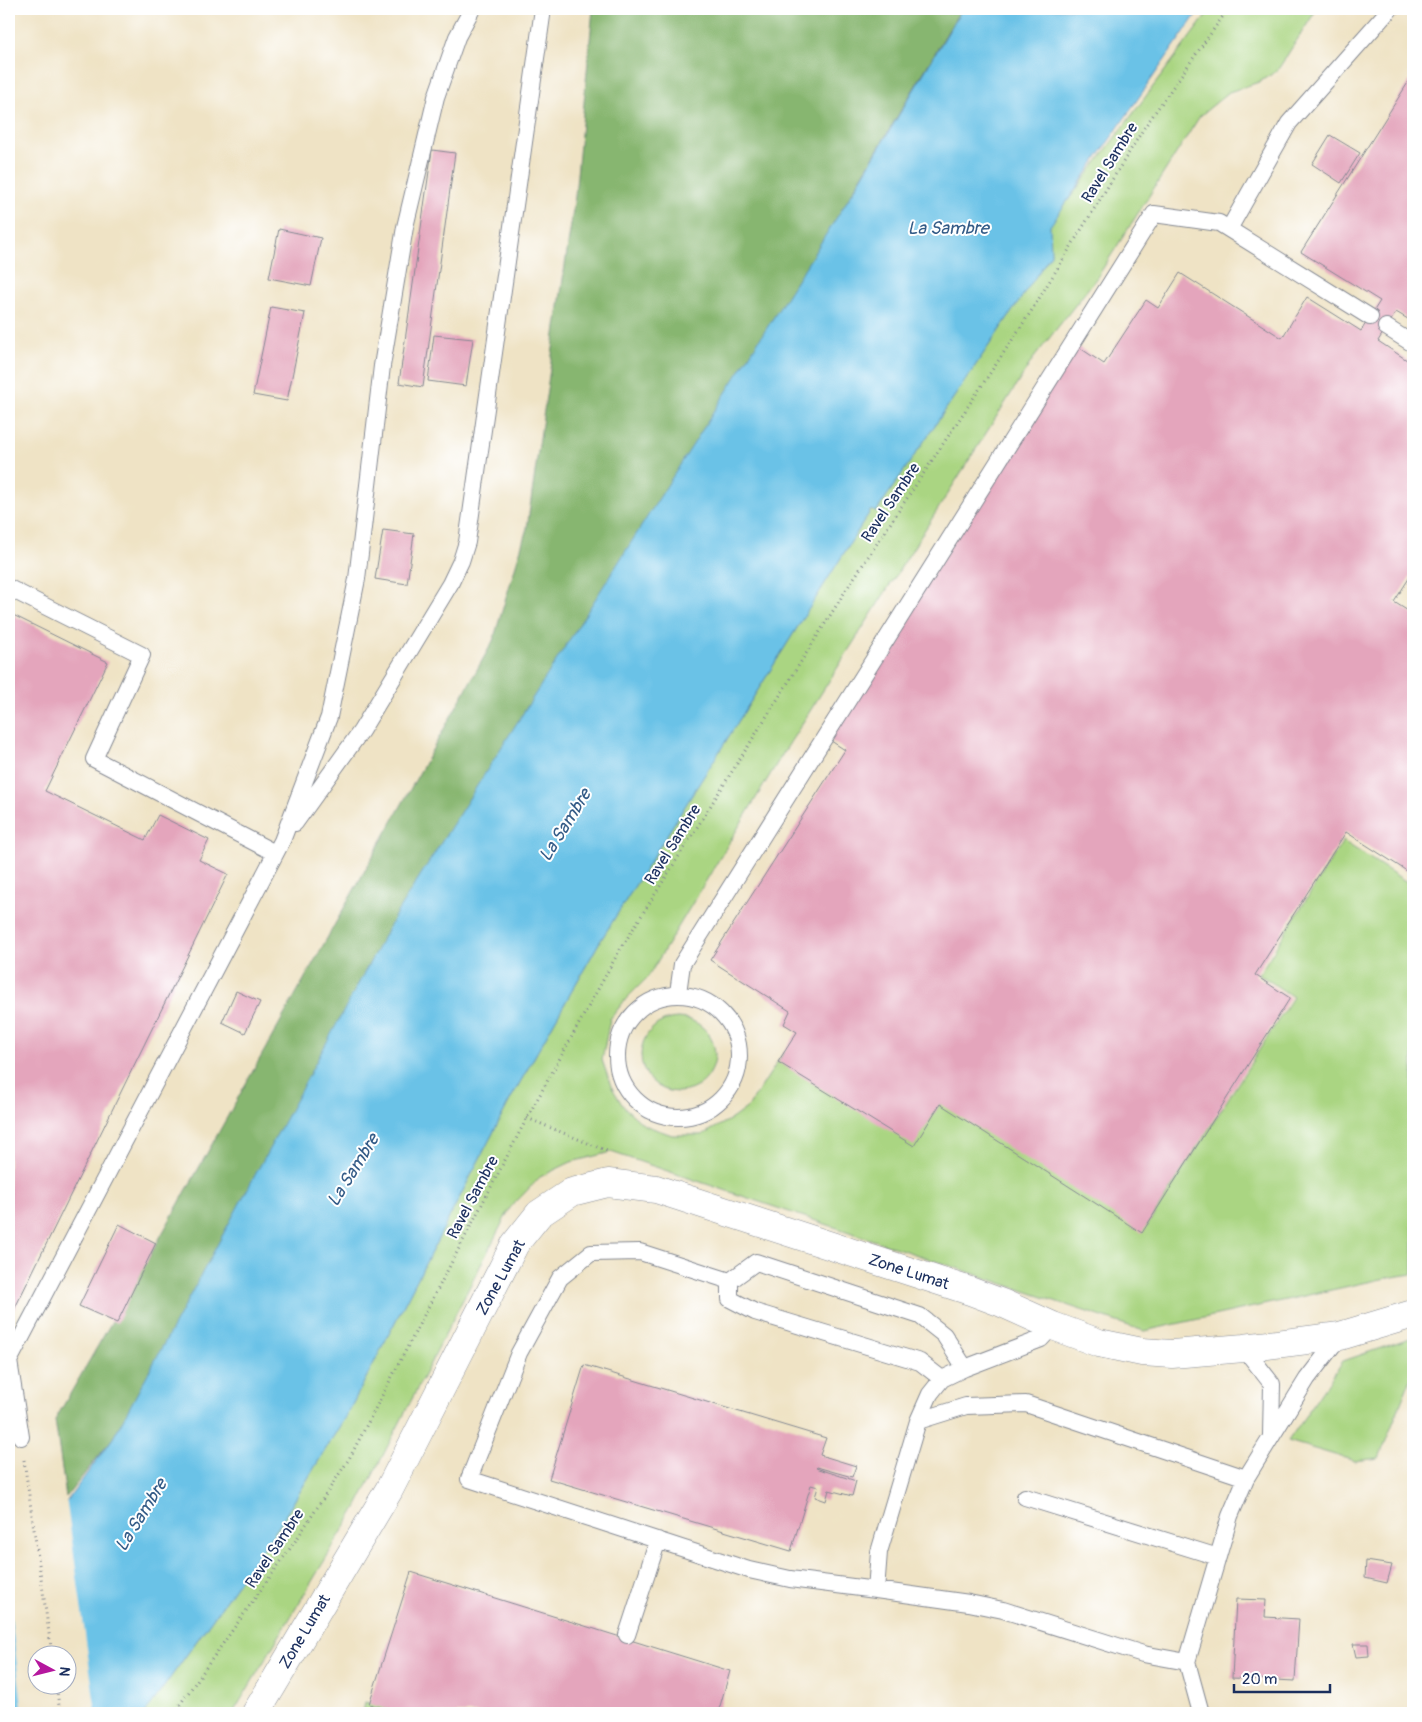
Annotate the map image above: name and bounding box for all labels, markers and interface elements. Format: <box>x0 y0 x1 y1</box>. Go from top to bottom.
street label: Ravel Sambre <box>1077 118 1143 206</box>
water label: La Sambre <box>907 217 991 240</box>
street label: Ravel Sambre <box>857 459 925 546</box>
water label: La Sambre <box>534 783 598 866</box>
street label: Ravel Sambre <box>640 800 706 888</box>
water label: La Sambre <box>322 1128 386 1211</box>
street label: Ravel Sambre <box>443 1152 503 1242</box>
street label: Zone Lumat <box>472 1236 530 1319</box>
street label: Zone Lumat <box>866 1250 952 1295</box>
water label: La Sambre <box>110 1473 174 1556</box>
street label: Ravel Sambre <box>241 1505 309 1592</box>
street label: Zone Lumat <box>275 1590 335 1672</box>
north arrow <box>28 1644 78 1694</box>
scale bar <box>1234 1662 1331 1694</box>
text: N <box>55 1666 73 1677</box>
text: 20 m <box>1242 1670 1277 1689</box>

